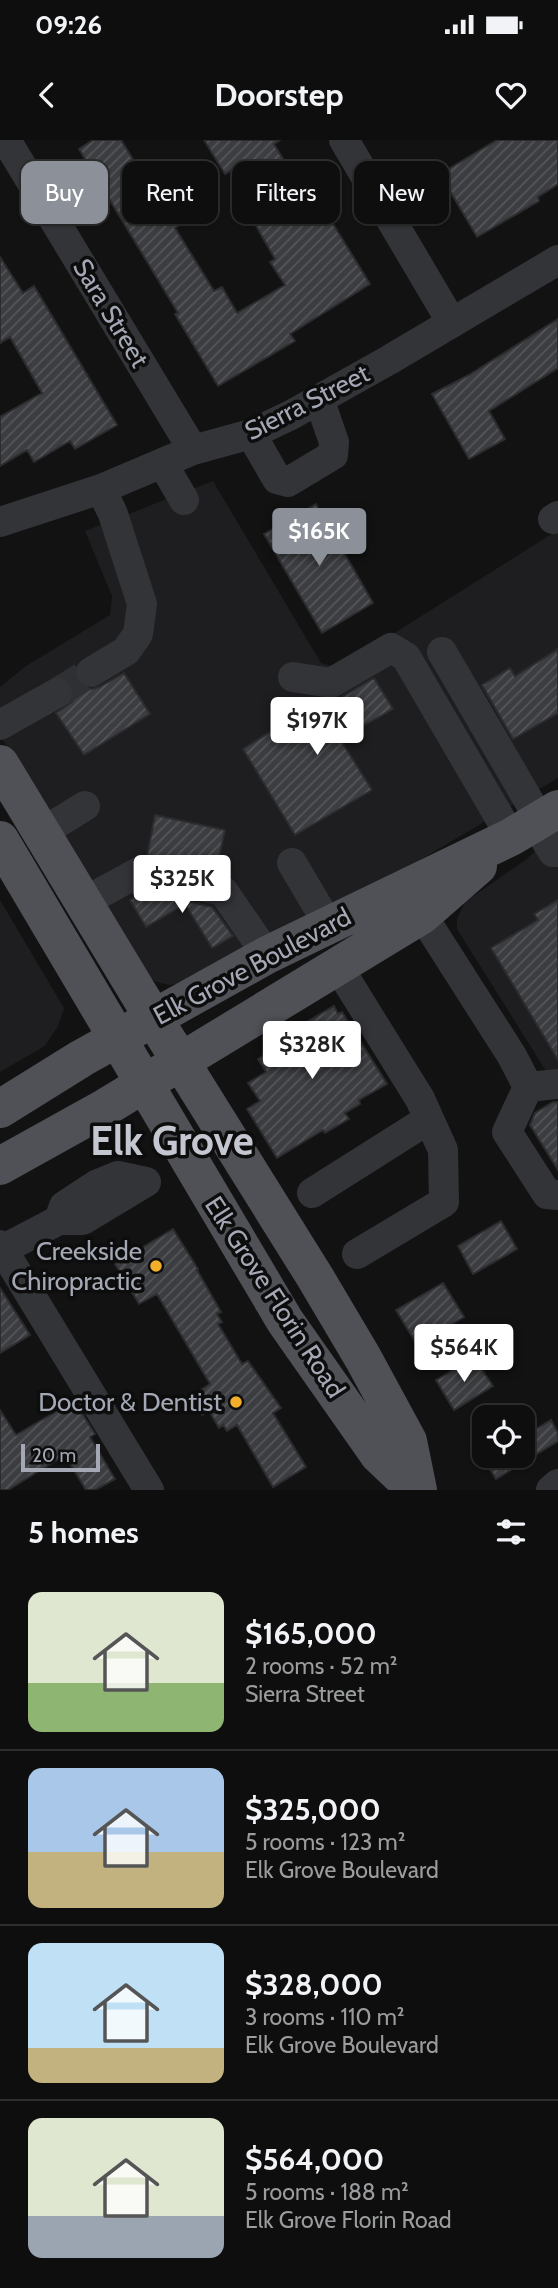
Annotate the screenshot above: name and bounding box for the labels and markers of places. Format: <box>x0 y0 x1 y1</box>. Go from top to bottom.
pin: $165K <box>270 508 368 568</box>
pin: $197K <box>268 698 366 757</box>
pin: $325K <box>133 856 231 915</box>
pin: $328K <box>263 1021 361 1081</box>
place label: Creekside Chiropractic <box>11 1235 142 1297</box>
marker: Creekside Chiropractic <box>148 1258 164 1274</box>
pin: $564K <box>415 1324 513 1384</box>
place label: Doctor & Dentist <box>38 1386 222 1418</box>
marker: Doctor & Dentist <box>228 1394 244 1410</box>

